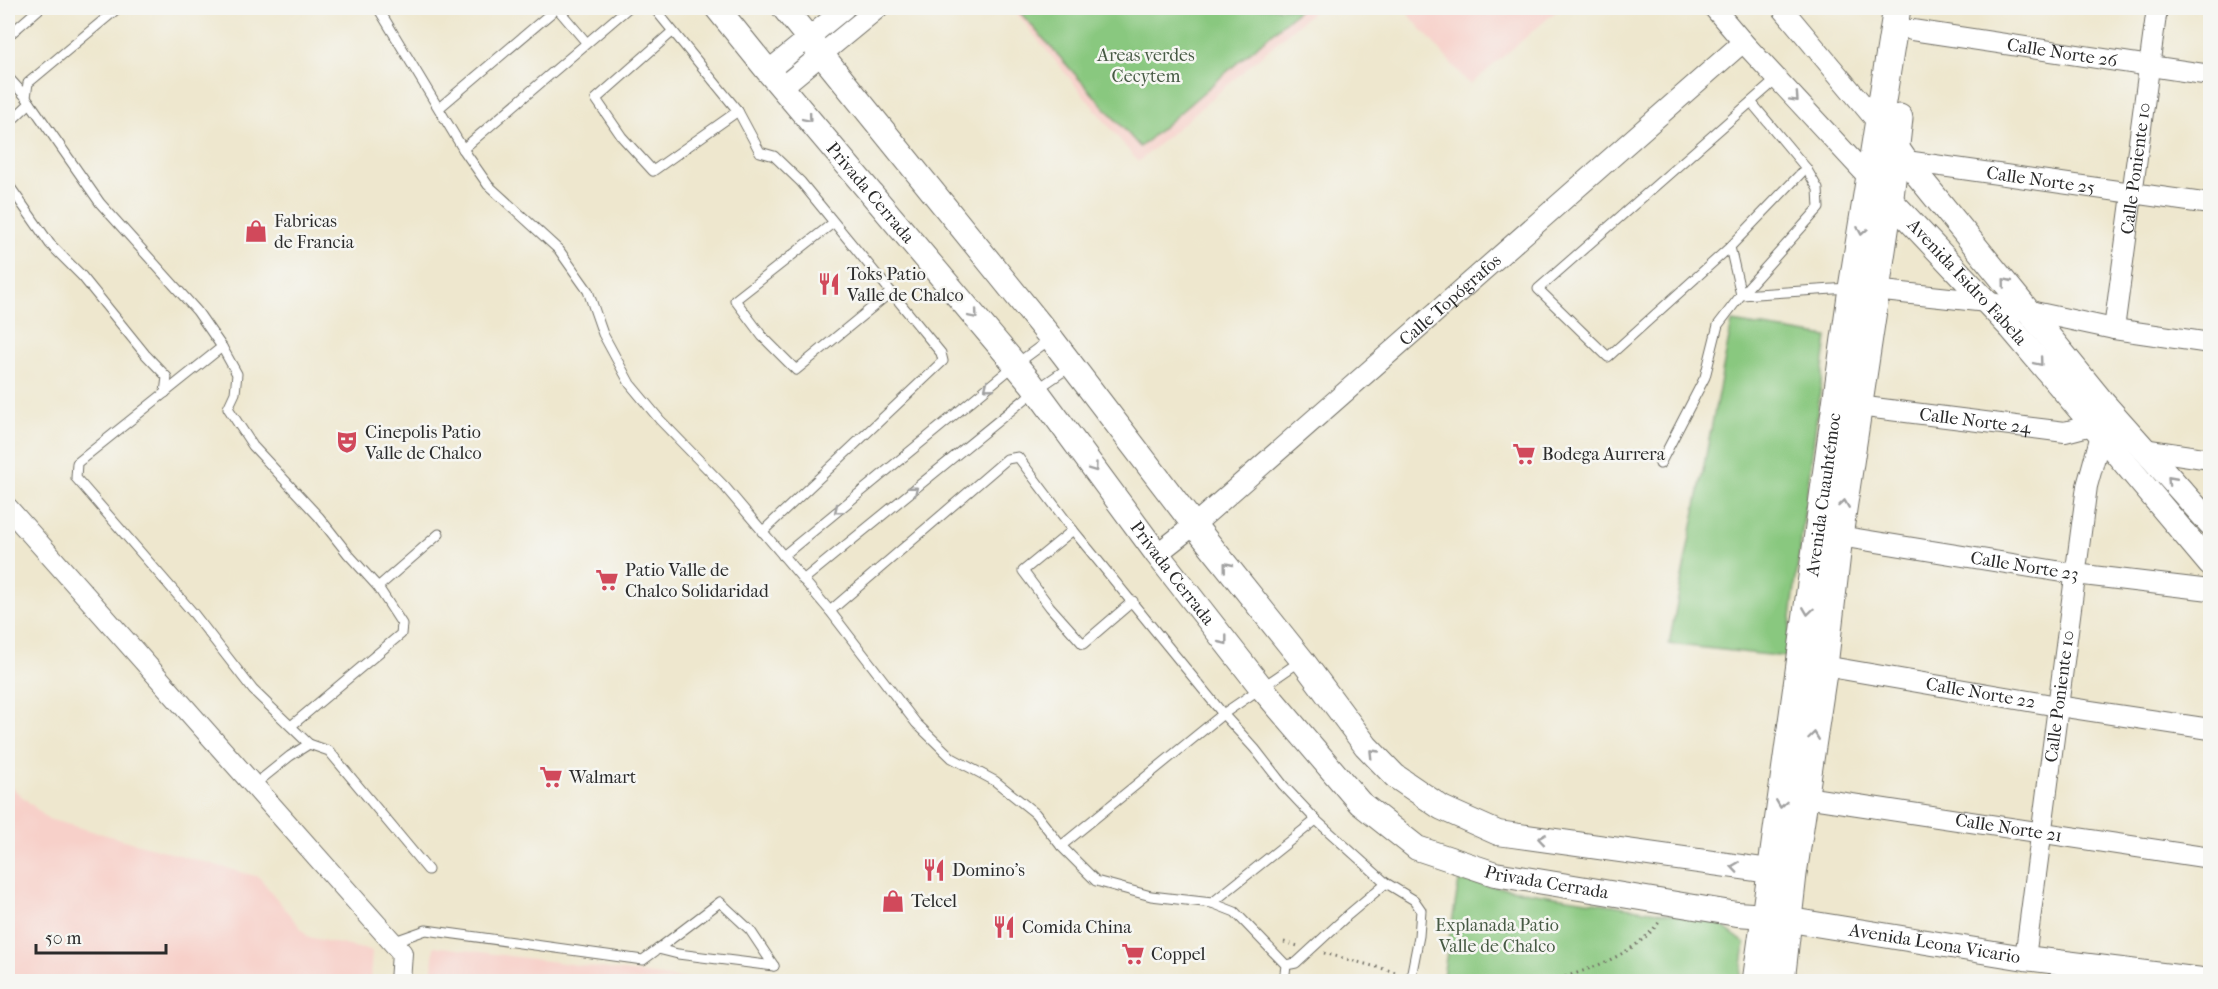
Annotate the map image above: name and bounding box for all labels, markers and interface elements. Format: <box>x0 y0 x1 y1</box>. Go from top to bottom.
street label: Calle Norte 26 <box>2006 34 2119 71</box>
park label: Areas verdes Cecytem <box>1096 45 1195 87</box>
one-way arrow <box>1788 91 1799 102</box>
street label: Calle Poniente 10 <box>2116 101 2155 236</box>
one-way arrow <box>800 111 811 122</box>
street label: Privada Cerrada <box>822 138 919 248</box>
street label: Calle Norte 25 <box>1985 162 2097 198</box>
place label: Fabricas de Francia <box>274 211 355 253</box>
street label: Avenida Isidro Fabela <box>1903 214 2032 350</box>
shop icon: Fabricas de Francia <box>243 218 269 244</box>
one-way arrow <box>1856 226 1869 236</box>
street label: Calle Topógrafos <box>1395 249 1506 350</box>
place label: Toks Patio Valle de Chalco <box>846 264 964 306</box>
restaurant icon: Toks Patio Valle de Chalco <box>816 271 842 297</box>
one-way arrow <box>2002 278 2013 289</box>
one-way arrow <box>966 308 977 319</box>
one-way arrow <box>2032 355 2043 366</box>
one-way arrow <box>984 379 995 390</box>
street label: Calle Norte 24 <box>1918 403 2032 438</box>
street label: Avenida Cuauhtémoc <box>1802 412 1845 579</box>
place label: Cinepolis Patio Valle de Chalco <box>364 422 482 464</box>
theatre icon: Cinepolis Patio Valle de Chalco <box>334 429 360 455</box>
supermarket icon: Bodega Aurrera <box>1511 441 1537 467</box>
place label: Bodega Aurrera <box>1542 444 1666 465</box>
one-way arrow <box>1087 462 1098 473</box>
one-way arrow <box>2167 476 2178 487</box>
one-way arrow <box>907 486 918 497</box>
one-way arrow <box>1837 499 1849 508</box>
one-way arrow <box>833 503 844 514</box>
street label: Privada Cerrada <box>1126 517 1219 630</box>
street label: Calle Norte 23 <box>1969 547 2080 585</box>
place label: Patio Valle de Chalco Solidaridad <box>625 560 769 602</box>
one-way arrow <box>1223 562 1234 573</box>
supermarket icon: Patio Valle de Chalco Solidaridad <box>594 567 620 593</box>
one-way arrow <box>1802 607 1814 616</box>
street label: Calle Poniente 10 <box>2040 629 2078 763</box>
one-way arrow <box>1217 634 1228 645</box>
street label: Calle Norte 22 <box>1924 673 2037 712</box>
one-way arrow <box>1807 732 1819 741</box>
one-way arrow <box>1369 749 1380 760</box>
supermarket icon: Walmart <box>538 764 564 790</box>
place label: Walmart <box>568 767 637 788</box>
one-way arrow <box>1776 800 1788 809</box>
street label: Calle Norte 21 <box>1954 809 2064 846</box>
one-way arrow <box>1538 834 1547 846</box>
restaurant icon: Domino's <box>921 857 947 883</box>
place label: Domino's <box>952 860 1025 881</box>
street label: Privada Cerrada <box>1482 861 1611 903</box>
one-way arrow <box>1731 861 1740 873</box>
shop icon: Telcel <box>880 888 906 914</box>
place label: Telcel <box>911 891 957 912</box>
restaurant icon: Comida China <box>991 914 1017 940</box>
park label: Explanada Patio Valle de Chalco <box>1435 915 1559 957</box>
scale bar <box>36 917 166 955</box>
place label: Comida China <box>1022 917 1132 938</box>
street label: Avenida Leona Vicario <box>1847 919 2022 968</box>
text: 50 m <box>45 928 82 949</box>
supermarket icon: Coppel <box>1120 941 1146 967</box>
place label: Coppel <box>1151 944 1206 965</box>

